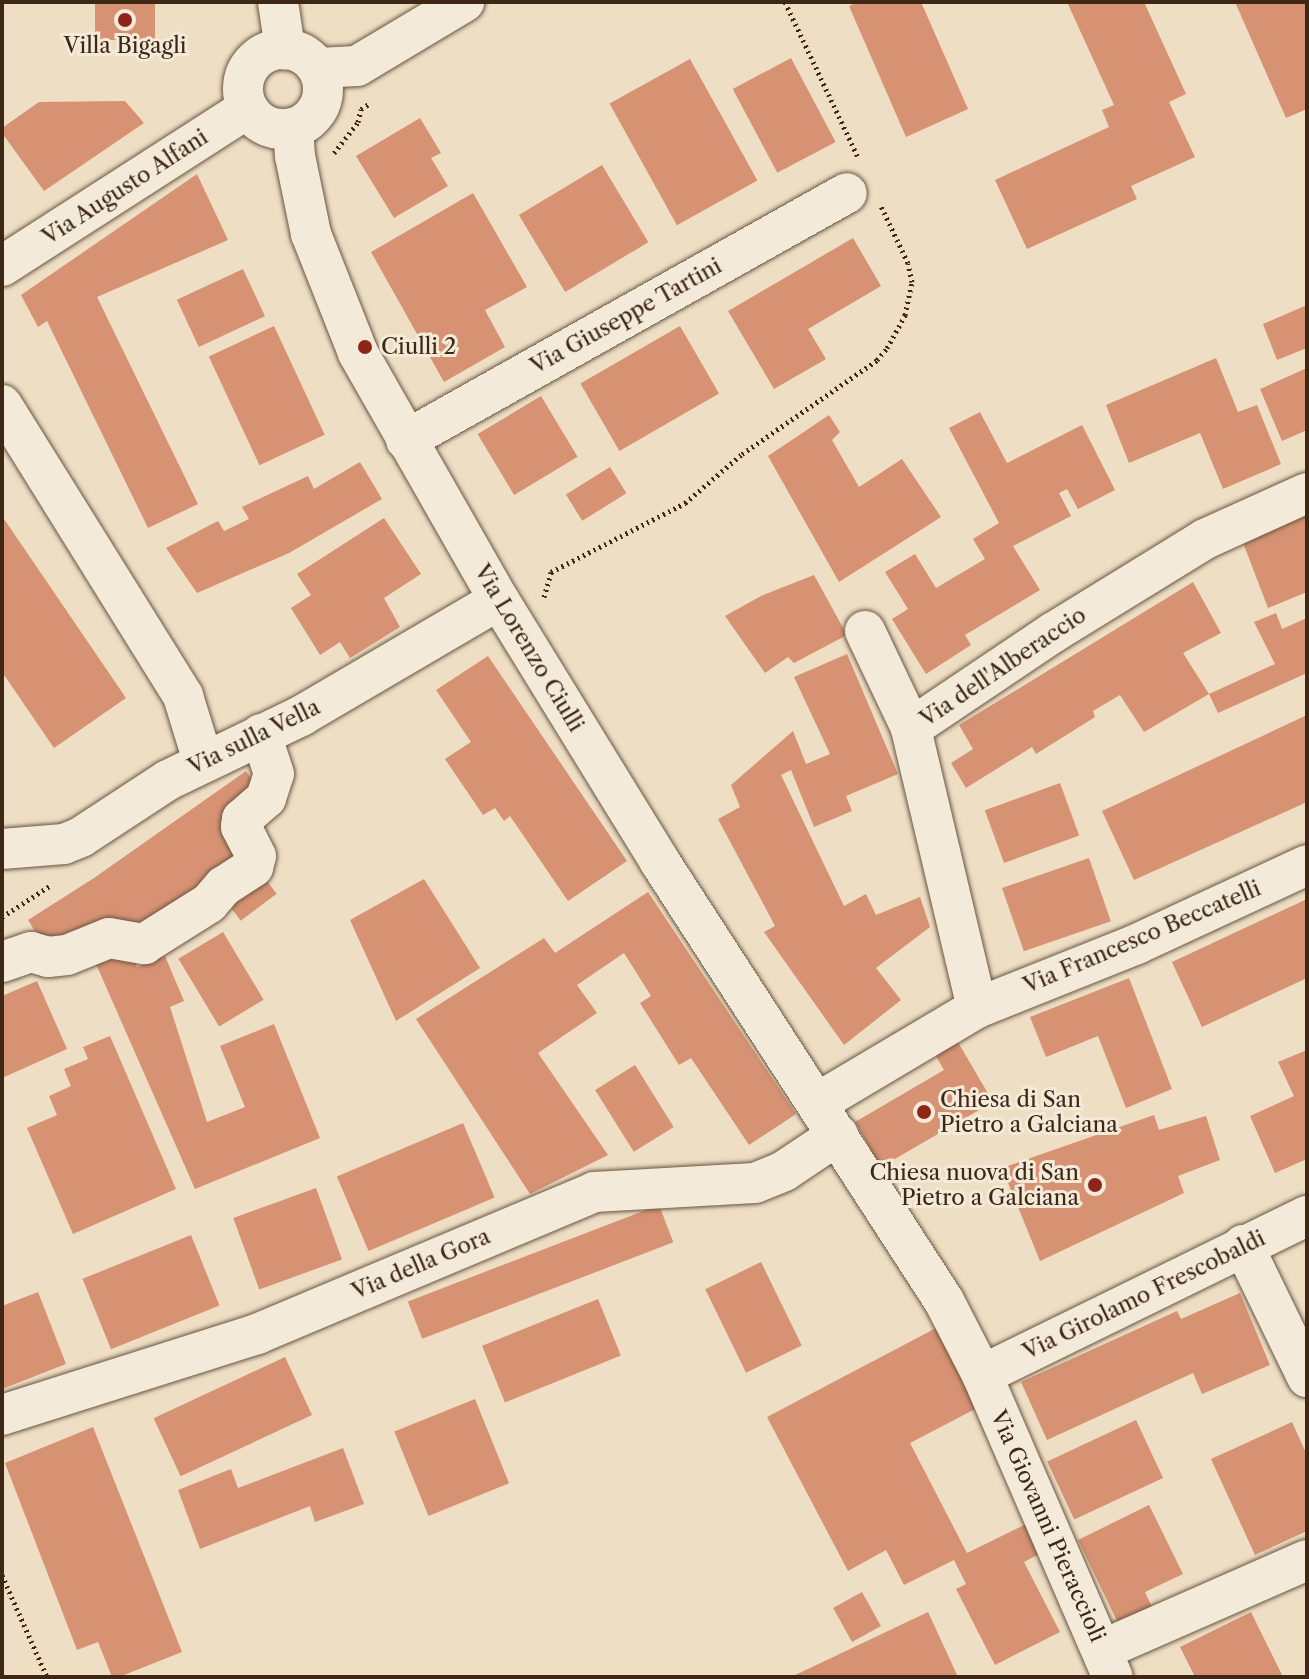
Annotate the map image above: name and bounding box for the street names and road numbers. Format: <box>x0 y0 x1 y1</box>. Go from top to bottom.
street label: Via Augusto Alfani <box>36 123 214 251</box>
street label: Via Giuseppe Tartini <box>525 252 727 380</box>
street label: Via Lorenzo Ciulli <box>469 559 589 737</box>
street label: Via dell'Alberaccio <box>915 602 1091 732</box>
street label: Via sulla Vella <box>183 693 325 781</box>
street label: Via Francesco Beccatelli <box>1019 875 1265 999</box>
street label: Via della Gora <box>348 1223 494 1305</box>
street label: Via Girolamo Frescobaldi <box>1018 1225 1270 1365</box>
street label: Via Giovanni Pieraccioli <box>985 1406 1111 1646</box>

